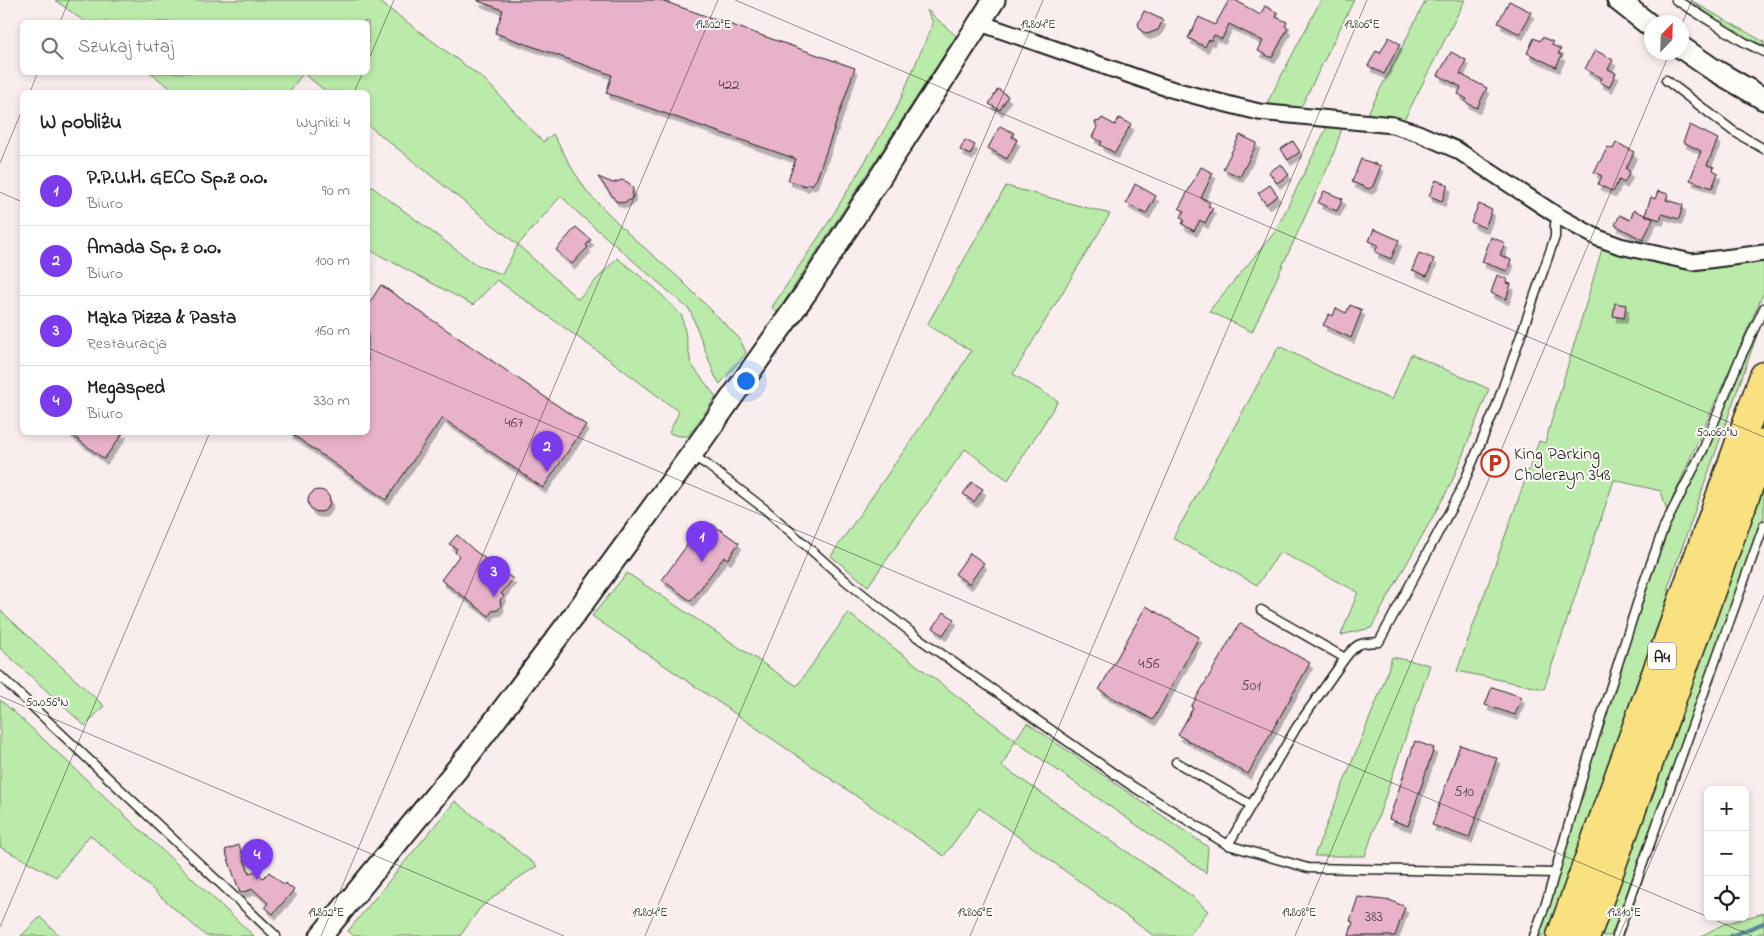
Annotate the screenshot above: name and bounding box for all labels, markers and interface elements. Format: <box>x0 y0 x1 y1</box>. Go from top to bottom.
north arrow <box>1644 15 1689 60</box>
text: 19.802°E <box>695 16 731 34</box>
text: 19.804°E <box>1021 16 1056 34</box>
text: 19.806°E <box>1344 16 1380 34</box>
search box <box>20 20 370 75</box>
icon: search <box>38 34 66 62</box>
text: Szukaj tutaj <box>78 34 174 61</box>
house number: 422 <box>718 74 740 96</box>
text: W pobliżu <box>40 108 122 138</box>
text: Wyniki: 4 <box>296 111 350 135</box>
text: P.P.U.H. GECO Sp.z o.o. <box>87 165 267 192</box>
text: 1 <box>53 179 59 203</box>
text: 90 m <box>322 179 350 203</box>
text: Biuro <box>87 192 123 216</box>
text: Amada Sp. z o.o. <box>87 235 221 262</box>
text: 2 <box>52 249 60 273</box>
text: 100 m <box>315 249 350 273</box>
text: Biuro <box>87 262 123 286</box>
text: Mąka Pizza & Pasta <box>87 305 236 332</box>
text: 3 <box>53 319 59 343</box>
text: 160 m <box>315 319 350 343</box>
text: Restauracja <box>87 332 167 356</box>
your location <box>733 368 759 394</box>
text: Megasped <box>87 375 165 402</box>
text: 4 <box>53 389 59 413</box>
text: 330 m <box>313 389 350 413</box>
text: Biuro <box>87 402 123 426</box>
house number: 467 <box>505 412 523 434</box>
text: 50.060°N <box>1696 424 1738 442</box>
pin: 2 <box>531 431 563 472</box>
place label: King Parking Cholerzyn 348 <box>1514 442 1611 489</box>
parking icon: King Parking Cholerzyn 348 <box>1480 448 1510 478</box>
pin: 1 <box>686 521 718 562</box>
pin: 3 <box>478 556 510 597</box>
road number: A4 <box>1648 642 1676 669</box>
house number: 456 <box>1138 653 1160 675</box>
house number: 501 <box>1241 675 1261 697</box>
text: 50.056°N <box>25 694 69 712</box>
house number: 510 <box>1454 781 1474 803</box>
map controls <box>1704 786 1749 921</box>
button: + <box>1704 786 1749 831</box>
button: − <box>1704 831 1749 876</box>
pin: 4 <box>241 839 273 880</box>
button: locate <box>1704 876 1749 921</box>
text: 19.802°E <box>308 904 344 922</box>
text: 19.804°E <box>633 904 668 922</box>
text: 19.806°E <box>957 904 993 922</box>
text: 19.808°E <box>1282 904 1316 922</box>
text: 19.810°E <box>1607 904 1641 922</box>
house number: 383 <box>1365 906 1383 928</box>

